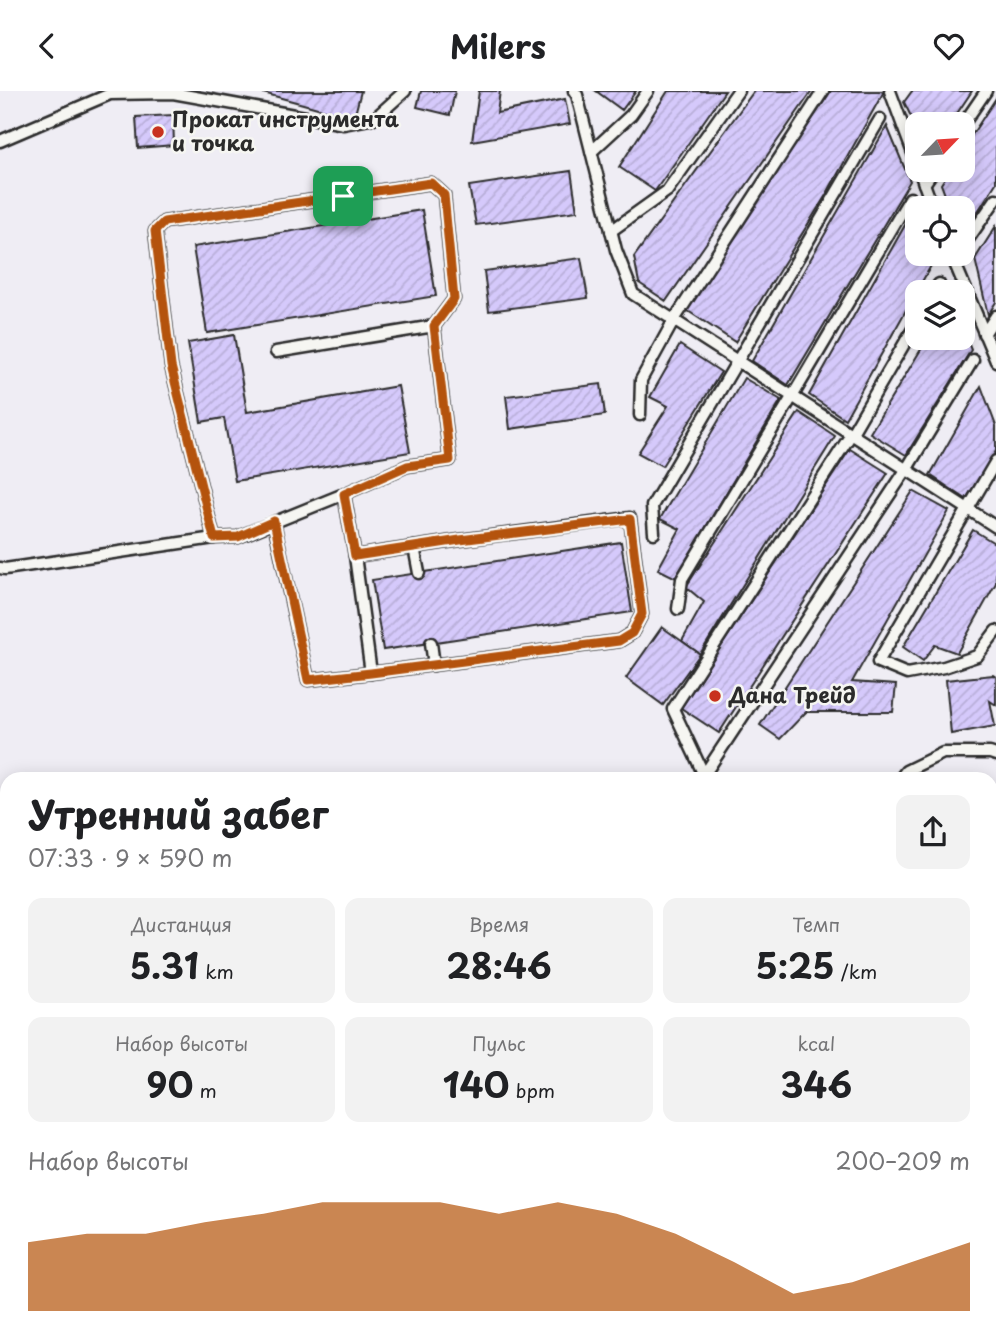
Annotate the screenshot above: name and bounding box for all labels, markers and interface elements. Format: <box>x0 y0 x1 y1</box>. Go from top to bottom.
text: Milers <box>450 22 546 70</box>
icon: back <box>28 27 66 65</box>
icon: heart <box>930 27 968 65</box>
place label: Прокат инструмента и точка <box>172 102 400 158</box>
north arrow <box>905 112 975 182</box>
map controls <box>905 112 975 350</box>
marker: Прокат инструмента и точка <box>150 124 166 140</box>
pin <box>313 166 373 226</box>
icon: arrive <box>324 177 362 215</box>
button: locate <box>905 196 975 266</box>
button: layers <box>905 280 975 350</box>
place label: Дана Трейд <box>728 678 856 710</box>
marker: Дана Трейд <box>707 688 723 704</box>
text: Утренний забег <box>28 785 328 842</box>
button: share <box>896 795 970 869</box>
text: 07:33 · 9 × 590 m <box>28 840 232 875</box>
text: Дистанция <box>131 910 232 938</box>
text: Время <box>469 910 529 938</box>
text: Темп <box>792 910 840 938</box>
text: 5.31 <box>130 938 199 991</box>
text: 28:46 <box>446 938 552 991</box>
text: 5:25 <box>755 938 835 991</box>
text: km <box>199 957 234 985</box>
text: /km <box>835 957 877 985</box>
text: Набор высоты <box>115 1029 248 1057</box>
text: Пульс <box>472 1029 526 1057</box>
text: kcal <box>797 1029 835 1057</box>
text: 90 <box>147 1057 193 1110</box>
text: 140 <box>443 1057 510 1110</box>
text: 346 <box>780 1057 852 1110</box>
text: m <box>193 1076 217 1104</box>
text: bpm <box>510 1076 555 1104</box>
text: Набор высоты <box>28 1143 189 1178</box>
text: 200–209 m <box>835 1143 970 1178</box>

